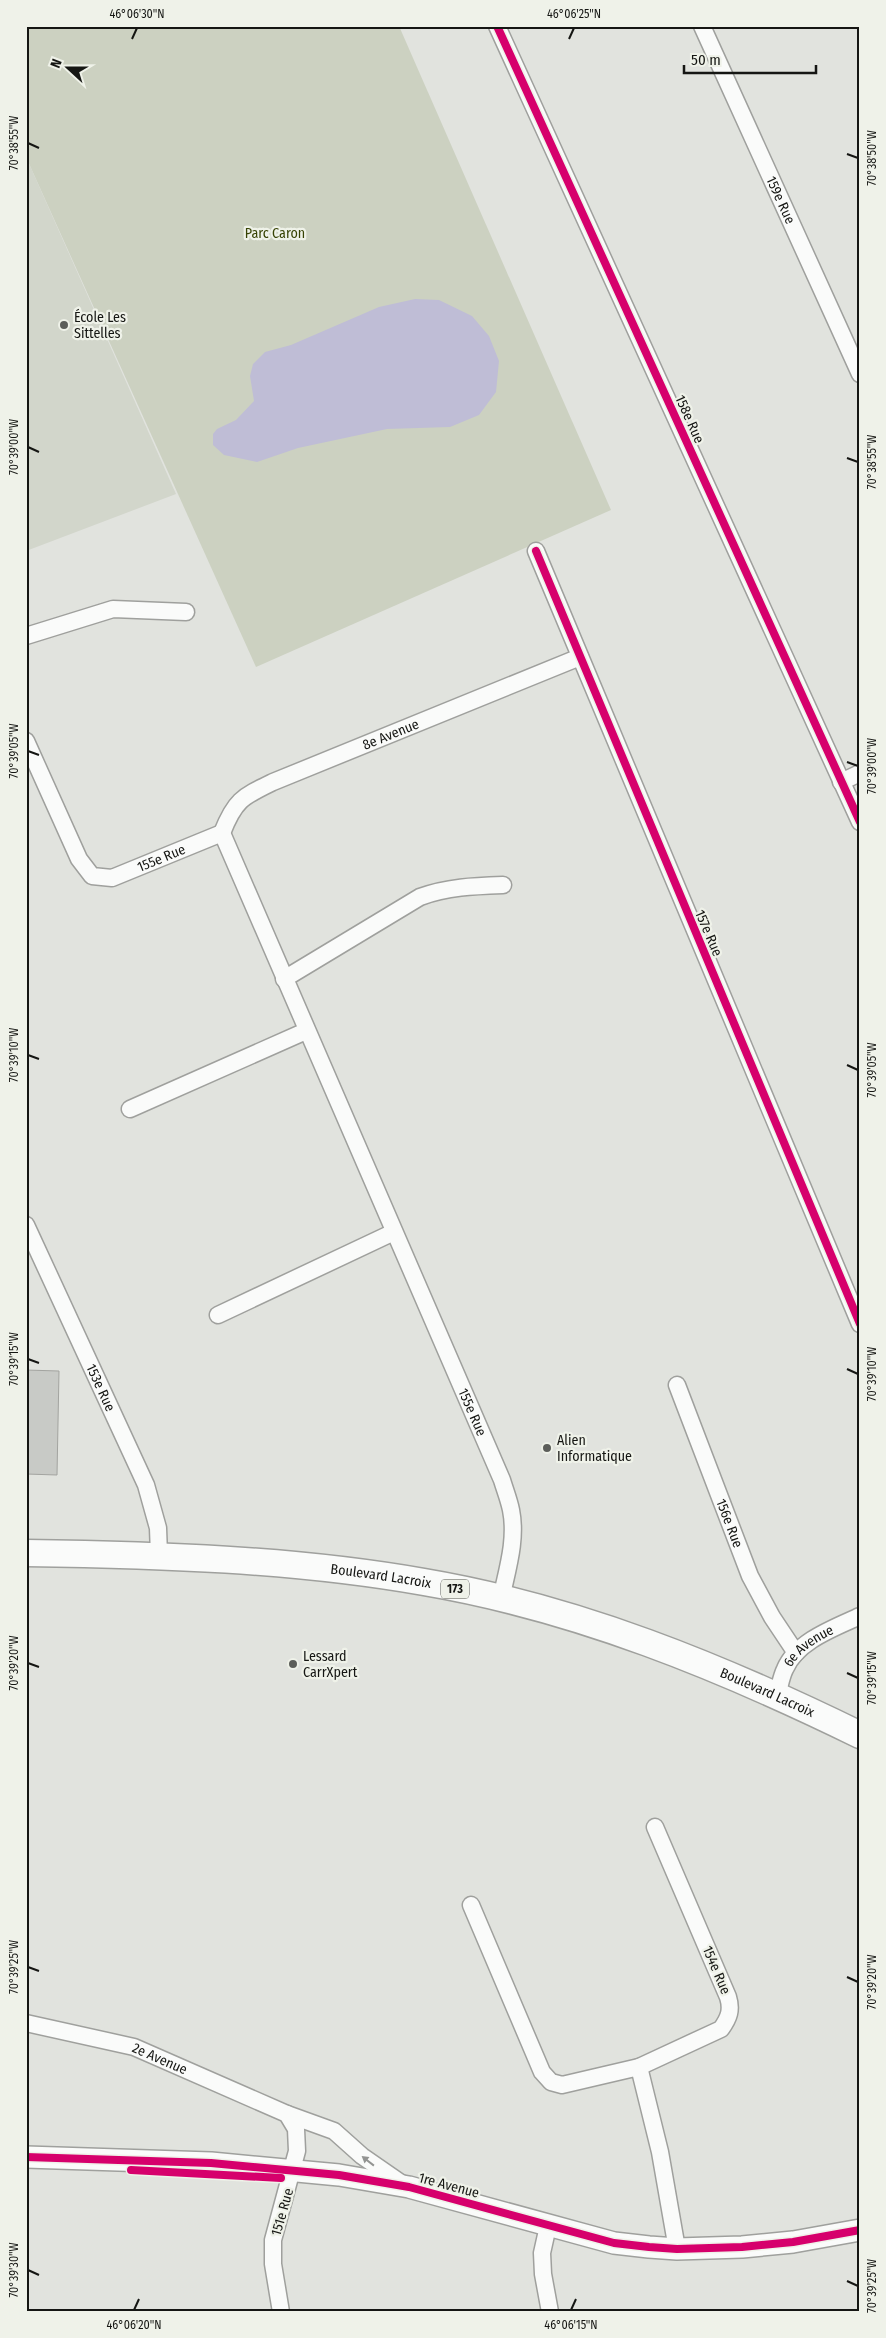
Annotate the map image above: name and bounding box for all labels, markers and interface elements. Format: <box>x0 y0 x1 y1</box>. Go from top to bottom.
text: 46°06'30"N <box>109 7 165 21</box>
text: 46°06'25"N <box>547 7 601 21</box>
north arrow <box>42 42 92 92</box>
scale bar <box>684 42 816 74</box>
text: 50 m <box>691 51 721 69</box>
text: N <box>47 57 66 70</box>
text: 70°38'55"W <box>7 116 21 170</box>
text: 70°38'50"W <box>865 130 879 186</box>
street label: 159e Rue <box>762 174 799 227</box>
park label: Parc Caron <box>245 225 305 242</box>
place label: École Les Sittelles <box>74 308 126 342</box>
marker: École Les Sittelles <box>58 319 70 331</box>
street label: 158e Rue <box>671 392 708 446</box>
text: 70°39'00"W <box>7 419 21 475</box>
text: 70°38'55"W <box>865 435 879 489</box>
street label: 8e Avenue <box>360 715 422 754</box>
text: 70°39'05"W <box>7 724 21 778</box>
text: 70°39'00"W <box>865 738 879 794</box>
street label: 155e Rue <box>135 841 188 876</box>
street label: 157e Rue <box>691 907 726 959</box>
text: 70°39'10"W <box>7 1028 21 1082</box>
text: 70°39'05"W <box>865 1043 879 1097</box>
text: 70°39'15"W <box>7 1332 21 1386</box>
text: 70°39'10"W <box>865 1347 879 1401</box>
street label: 153e Rue <box>82 1361 119 1414</box>
street label: 155e Rue <box>454 1386 490 1439</box>
place label: Alien Informatique <box>557 1432 632 1465</box>
marker: Alien Informatique <box>541 1442 553 1454</box>
street label: 156e Rue <box>712 1497 746 1550</box>
street label: Boulevard Lacroix <box>330 1561 433 1592</box>
road number: 173 <box>441 1580 469 1598</box>
street label: 6e Avenue <box>780 1621 836 1670</box>
text: 70°39'20"W <box>7 1635 21 1691</box>
place label: Lessard CarrXpert <box>303 1648 358 1681</box>
text: 70°39'15"W <box>865 1651 879 1705</box>
marker: Lessard CarrXpert <box>287 1658 299 1670</box>
street label: Boulevard Lacroix <box>717 1664 818 1721</box>
text: 70°39'25"W <box>7 1940 21 1994</box>
street label: 154e Rue <box>699 1944 734 1997</box>
text: 70°39'20"W <box>865 1954 879 2010</box>
street label: 2e Avenue <box>130 2039 190 2078</box>
one-way arrow <box>362 2156 375 2167</box>
street label: 1re Avenue <box>417 2169 481 2202</box>
street label: 151e Rue <box>268 2186 297 2238</box>
text: 70°39'30"W <box>7 2242 21 2298</box>
text: 70°39'25"W <box>865 2259 879 2313</box>
text: 46°06'20"N <box>107 2318 161 2332</box>
text: 46°06'15"N <box>544 2318 598 2332</box>

